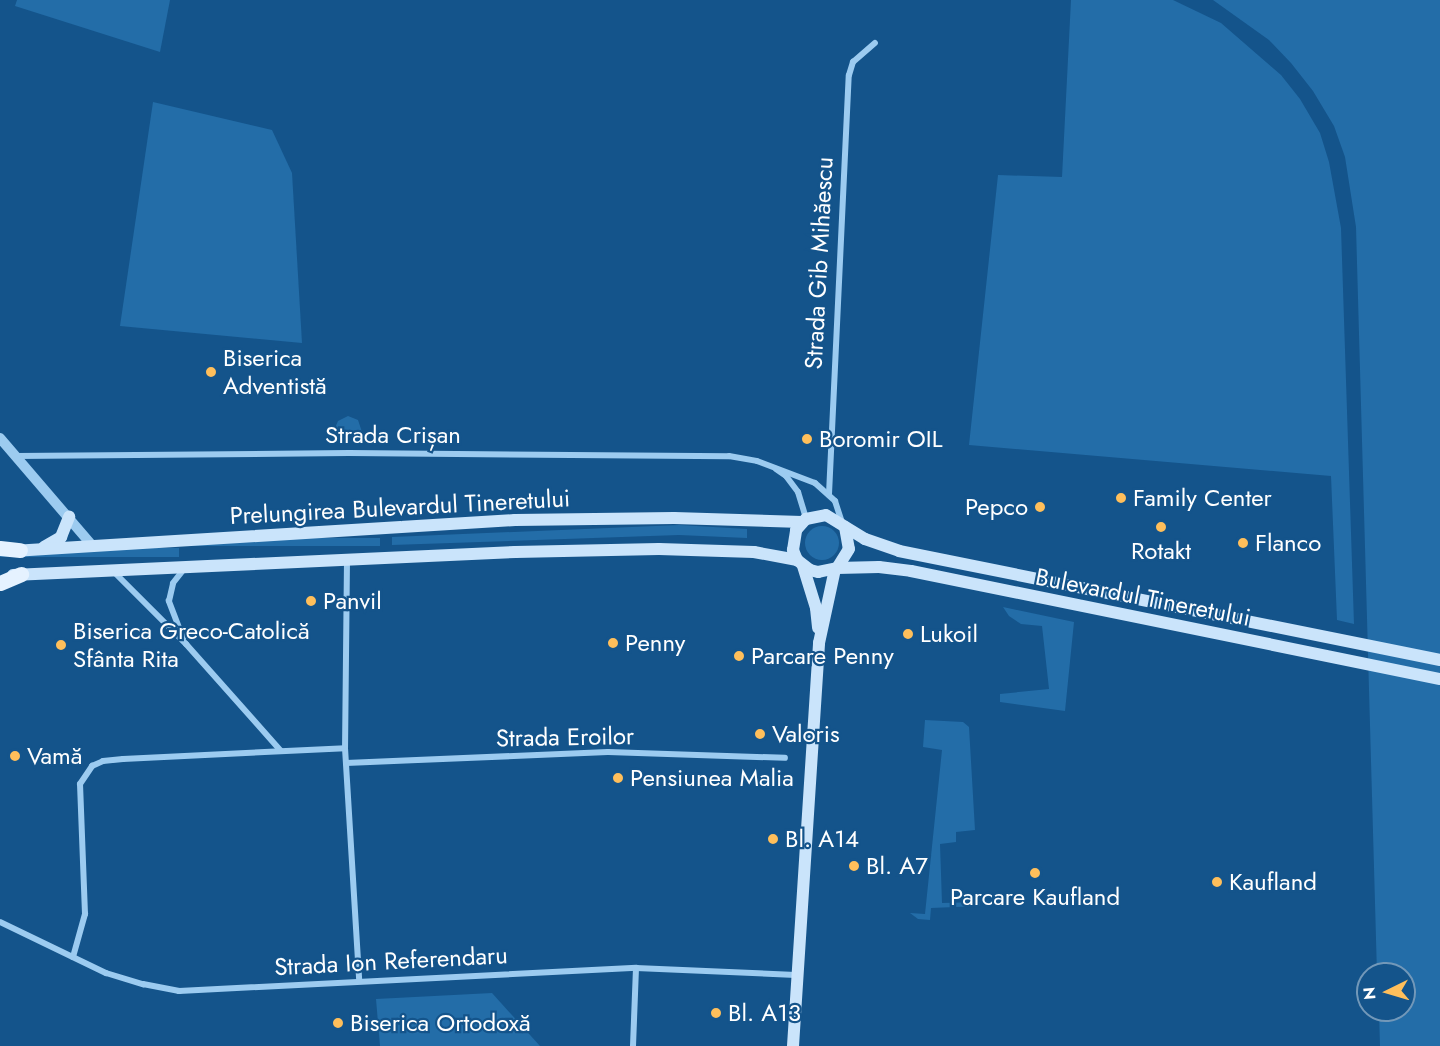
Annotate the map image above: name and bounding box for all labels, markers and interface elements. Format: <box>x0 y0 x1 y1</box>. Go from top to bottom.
street label: Strada Gib Mihăescu <box>799 156 839 370</box>
place label: Biserica Adventistă <box>223 344 327 400</box>
marker: Biserica Adventistă <box>204 365 218 379</box>
street label: Strada Crișan <box>325 421 461 449</box>
place label: Boromir OIL <box>819 425 943 453</box>
marker: Boromir OIL <box>800 432 814 446</box>
street label: Prelungirea Bulevardul Tineretului <box>229 484 571 530</box>
place label: Family Center <box>1133 484 1272 512</box>
marker: Family Center <box>1114 491 1128 505</box>
place label: Pepco <box>965 493 1028 521</box>
marker: Pepco <box>1033 500 1047 514</box>
marker: Rotakt <box>1154 520 1168 534</box>
place label: Flanco <box>1255 529 1321 557</box>
marker: Flanco <box>1236 536 1250 550</box>
place label: Rotakt <box>1131 537 1191 565</box>
street label: Bulevardul Tineretului <box>1033 562 1253 632</box>
place label: Panvil <box>323 587 382 615</box>
marker: Panvil <box>304 594 318 608</box>
place label: Biserica Greco-Catolică Sfânta Rita <box>73 617 310 673</box>
place label: Lukoil <box>920 620 978 648</box>
marker: Lukoil <box>901 627 915 641</box>
place label: Penny <box>625 629 685 657</box>
marker: Penny <box>606 636 620 650</box>
marker: Biserica Greco-Catolică Sfânta Rita <box>54 638 68 652</box>
place label: Parcare Penny <box>751 642 894 670</box>
marker: Parcare Penny <box>732 649 746 663</box>
place label: Valoris <box>772 720 840 748</box>
street label: Strada Eroilor <box>496 721 634 753</box>
marker: Valoris <box>753 727 767 741</box>
place label: Vamă <box>27 742 82 770</box>
marker: Vamă <box>8 749 22 763</box>
place label: Pensiunea Malia <box>630 764 794 792</box>
marker: Pensiunea Malia <box>611 771 625 785</box>
place label: Bl. A14 <box>785 825 859 853</box>
marker: Bl. A14 <box>766 832 780 846</box>
place label: Bl. A7 <box>866 852 928 880</box>
marker: Bl. A7 <box>847 859 861 873</box>
marker: Parcare Kaufland <box>1028 866 1042 880</box>
place label: Kaufland <box>1229 868 1317 896</box>
marker: Kaufland <box>1210 875 1224 889</box>
place label: Parcare Kaufland <box>950 883 1120 911</box>
street label: Strada Ion Referendaru <box>274 941 508 981</box>
north arrow <box>1356 962 1416 1022</box>
text: N <box>1358 986 1382 1001</box>
place label: Bl. A13 <box>728 999 801 1027</box>
marker: Bl. A13 <box>709 1006 723 1020</box>
place label: Biserica Ortodoxă <box>350 1009 531 1037</box>
marker: Biserica Ortodoxă <box>331 1016 345 1030</box>

